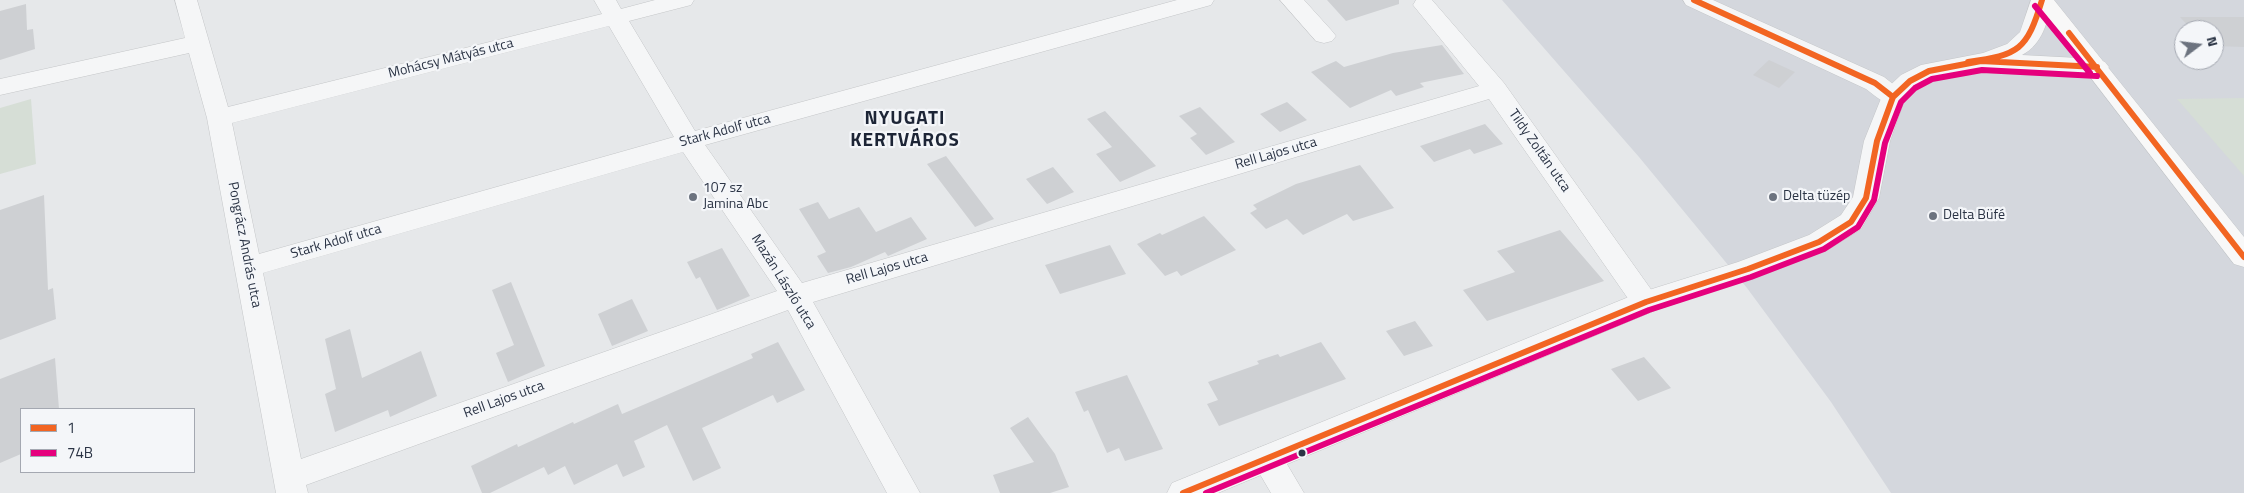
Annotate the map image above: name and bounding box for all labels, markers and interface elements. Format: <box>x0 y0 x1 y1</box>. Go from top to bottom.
north arrow <box>2174 20 2224 70</box>
text: N <box>2202 34 2224 49</box>
street label: Mohácsy Mátyás utca <box>387 35 515 83</box>
street label: Tildy Zoltán utca <box>1504 106 1574 196</box>
district label: NYUGATI KERTVÁROS <box>849 108 961 152</box>
street label: Stark Adolf utca <box>678 111 772 151</box>
street label: Rell Lajos utca <box>1233 134 1319 174</box>
street label: Pongrácz András utca <box>224 181 264 309</box>
place label: 107 sz Jamina Abc <box>703 181 768 213</box>
place label: Delta tüzép <box>1783 189 1850 205</box>
marker: 107 sz Jamina Abc <box>687 191 699 203</box>
marker: Delta tüzép <box>1767 191 1779 203</box>
place label: Delta Büfé <box>1943 208 2005 224</box>
marker: Delta Büfé <box>1927 210 1939 222</box>
street label: Stark Adolf utca <box>289 221 383 263</box>
street label: Mazán László utca <box>747 232 819 332</box>
street label: Rell Lajos utca <box>844 249 930 289</box>
street label: Rell Lajos utca <box>461 378 547 422</box>
legend <box>20 408 195 473</box>
text: 1 <box>67 416 75 439</box>
text: 74B <box>67 441 93 464</box>
unlabelled marker <box>1297 448 1307 458</box>

